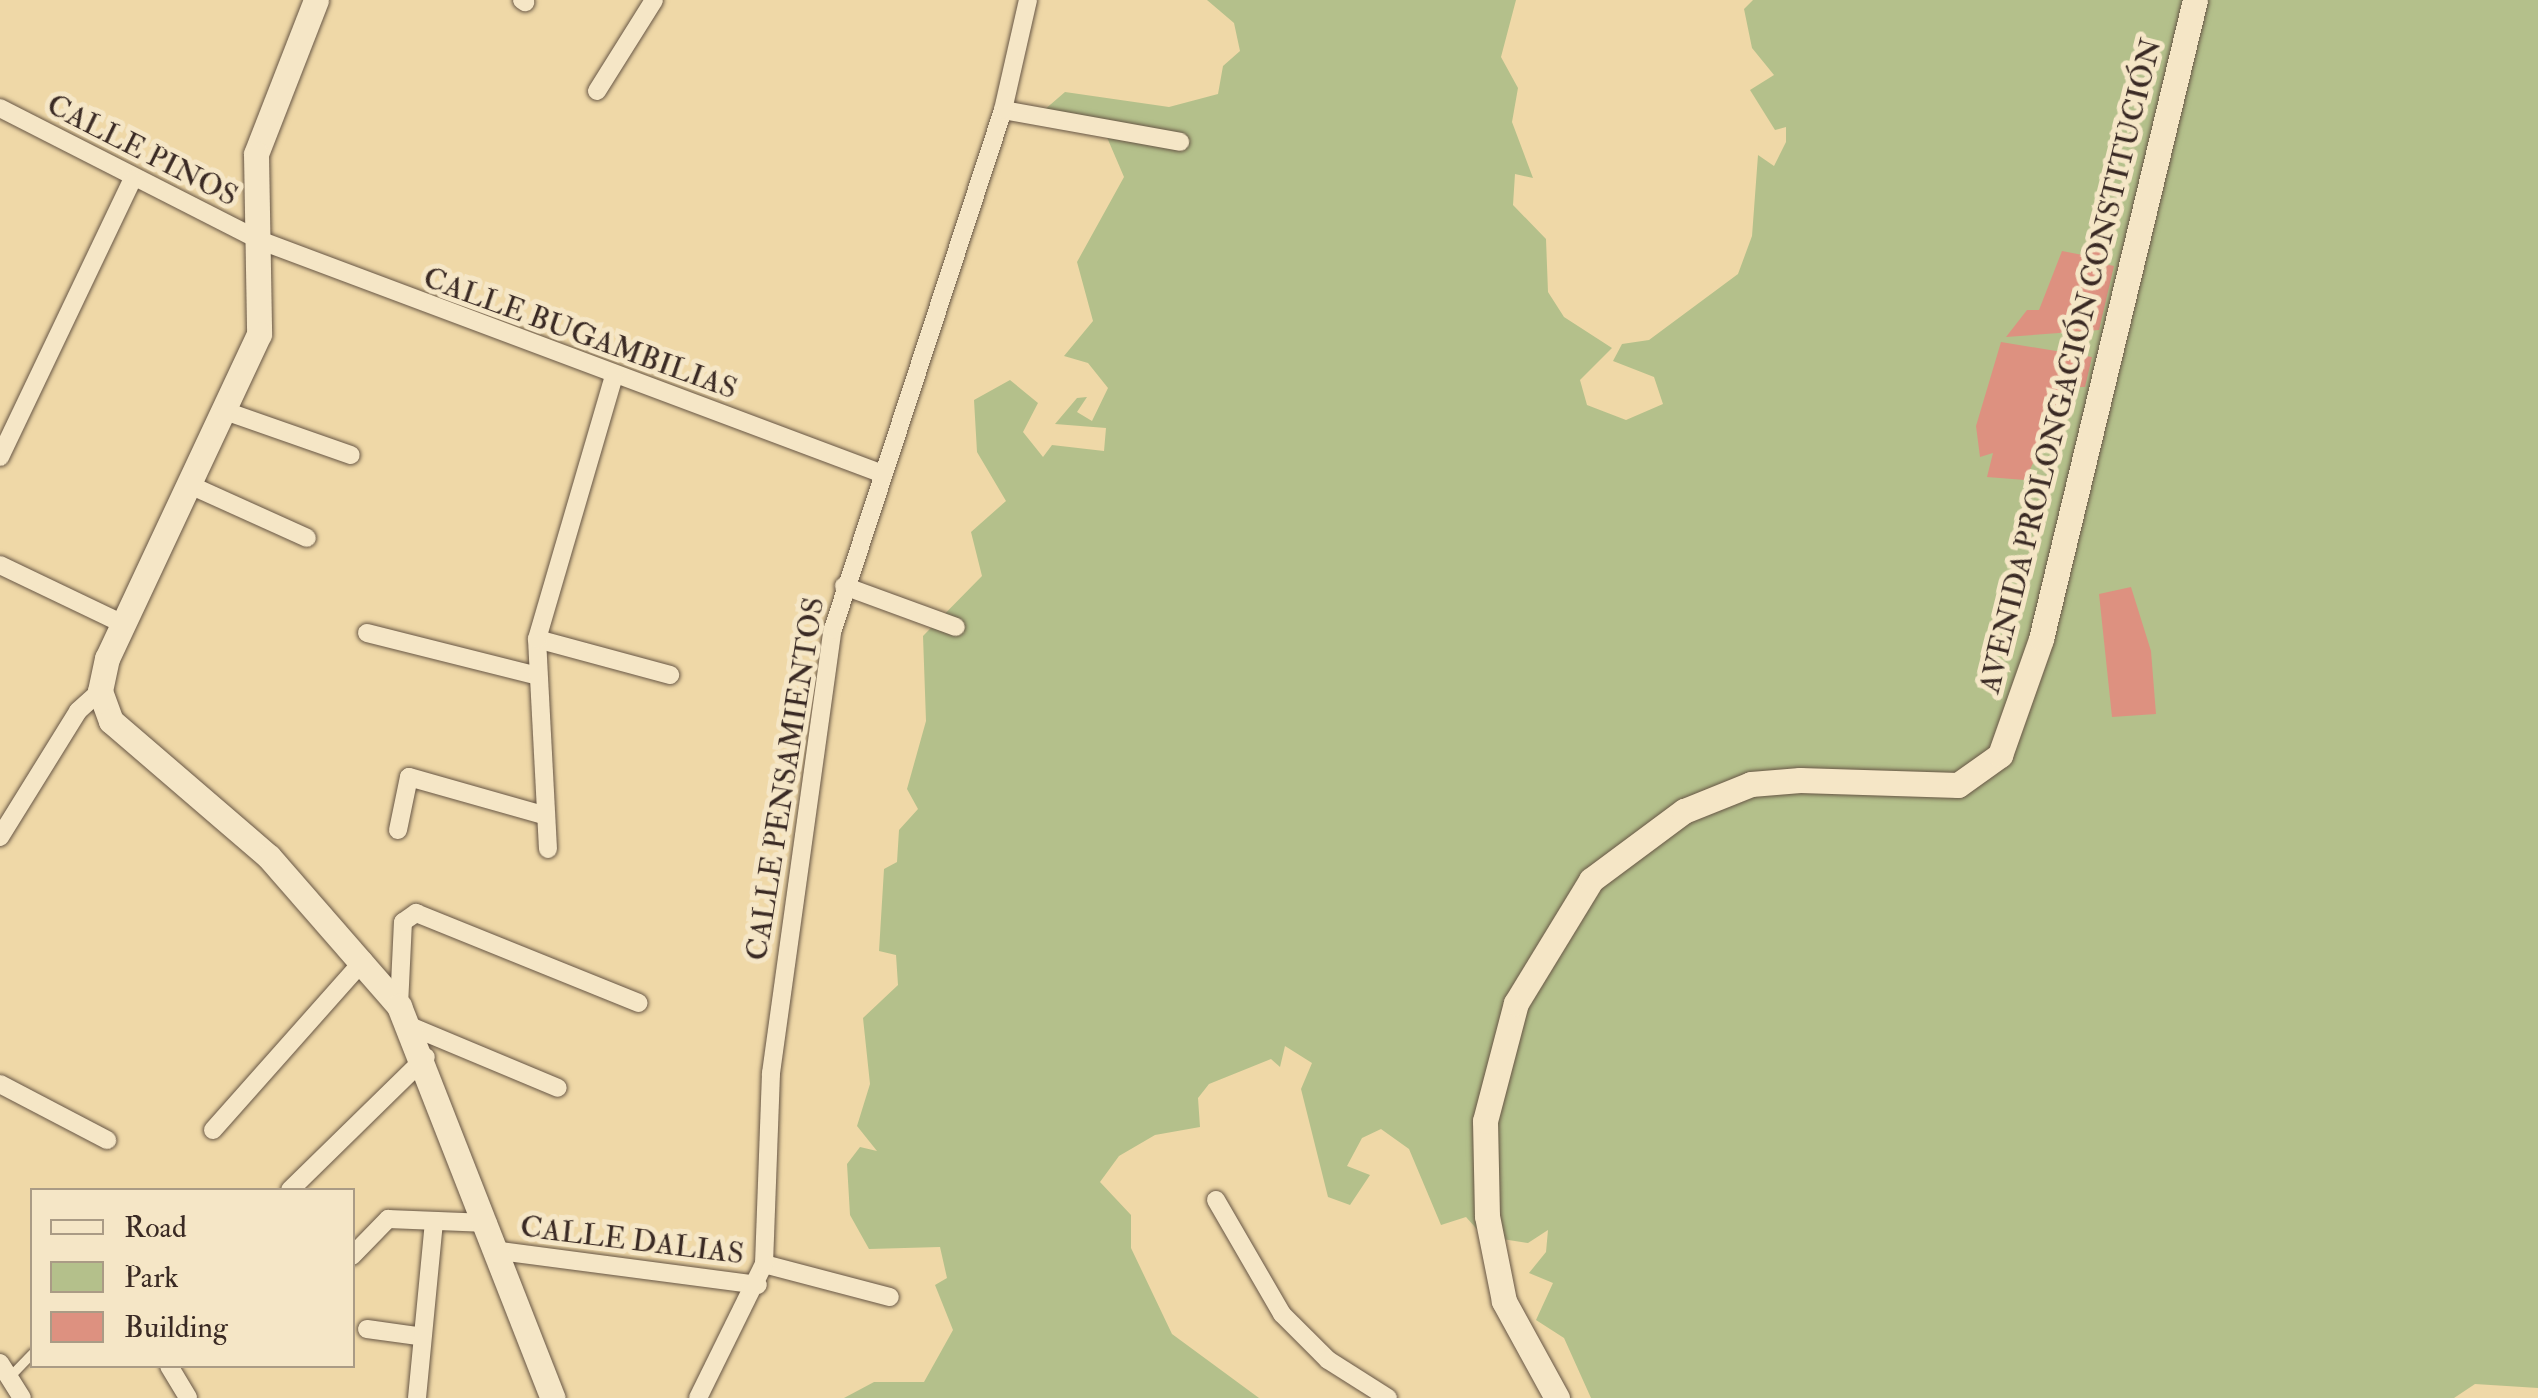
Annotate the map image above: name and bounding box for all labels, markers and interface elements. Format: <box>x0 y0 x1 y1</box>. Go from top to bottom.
street label: AVENIDA PROLONGACIÓN CONSTITUCIÓN <box>1972 35 2170 697</box>
street label: CALLE PINOS <box>40 87 244 215</box>
street label: CALLE BUGAMBILIAS <box>418 260 742 408</box>
street label: CALLE PENSAMIENTOS <box>739 595 833 963</box>
legend <box>30 1188 355 1368</box>
text: Road <box>124 1209 187 1246</box>
street label: CALLE DALIAS <box>518 1209 746 1273</box>
text: Park <box>124 1259 179 1296</box>
text: Building <box>124 1309 228 1346</box>

